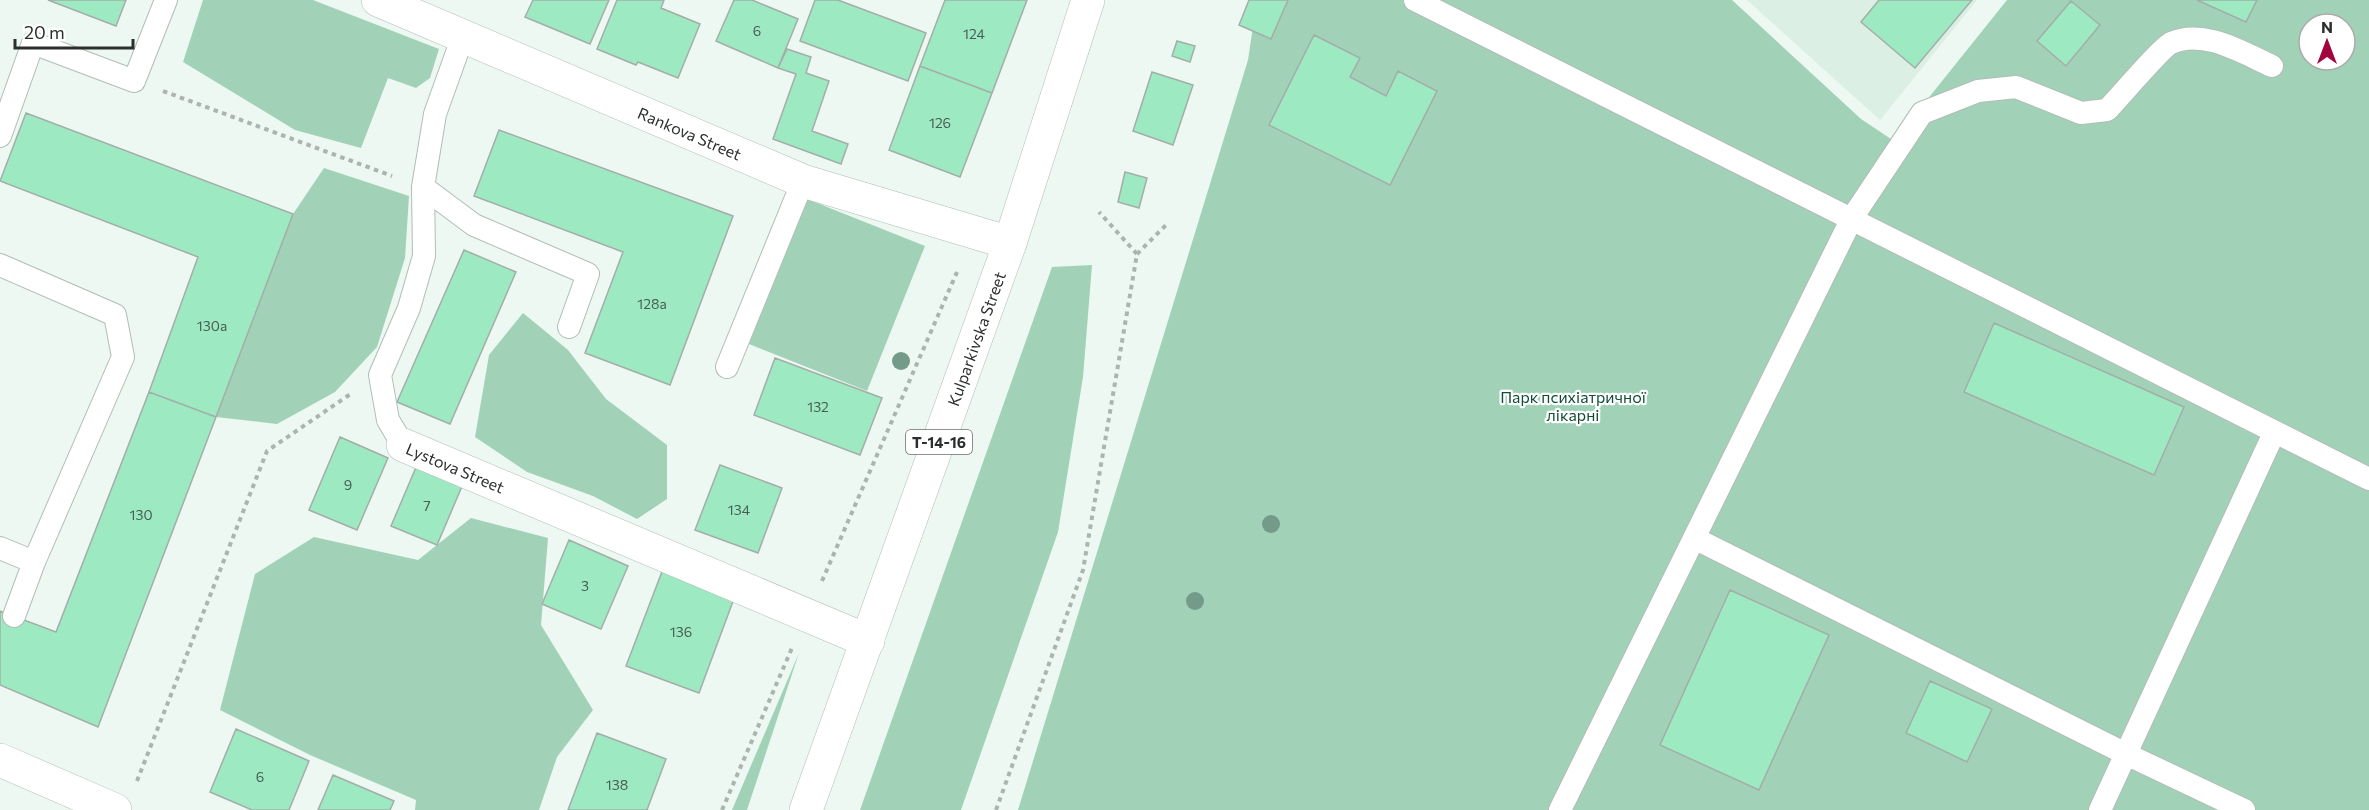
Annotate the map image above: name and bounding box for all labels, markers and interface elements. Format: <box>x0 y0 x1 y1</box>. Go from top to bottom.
scale bar <box>15 12 134 50</box>
north arrow <box>2297 12 2357 72</box>
text: N <box>2321 17 2333 36</box>
text: 20 m <box>24 21 65 43</box>
house number: 6 <box>753 22 761 39</box>
house number: 124 <box>963 25 986 42</box>
street label: Rankova Street <box>635 102 745 163</box>
house number: 126 <box>929 114 951 131</box>
street label: Kulparkivska Street <box>943 268 1009 408</box>
house number: 128а <box>637 295 667 312</box>
house number: 130а <box>197 317 227 334</box>
park label: Парк психіатричної лікарні <box>1500 387 1647 424</box>
house number: 132 <box>807 398 829 415</box>
road number: Т-14-16 <box>906 430 972 454</box>
street label: Lystova Street <box>404 438 508 496</box>
house number: 9 <box>344 476 352 493</box>
house number: 7 <box>423 497 431 514</box>
house number: 134 <box>728 501 751 518</box>
house number: 130 <box>129 506 153 523</box>
house number: 3 <box>581 577 589 594</box>
house number: 136 <box>670 623 692 640</box>
house number: 6 <box>256 768 264 785</box>
house number: 138 <box>606 776 628 793</box>

